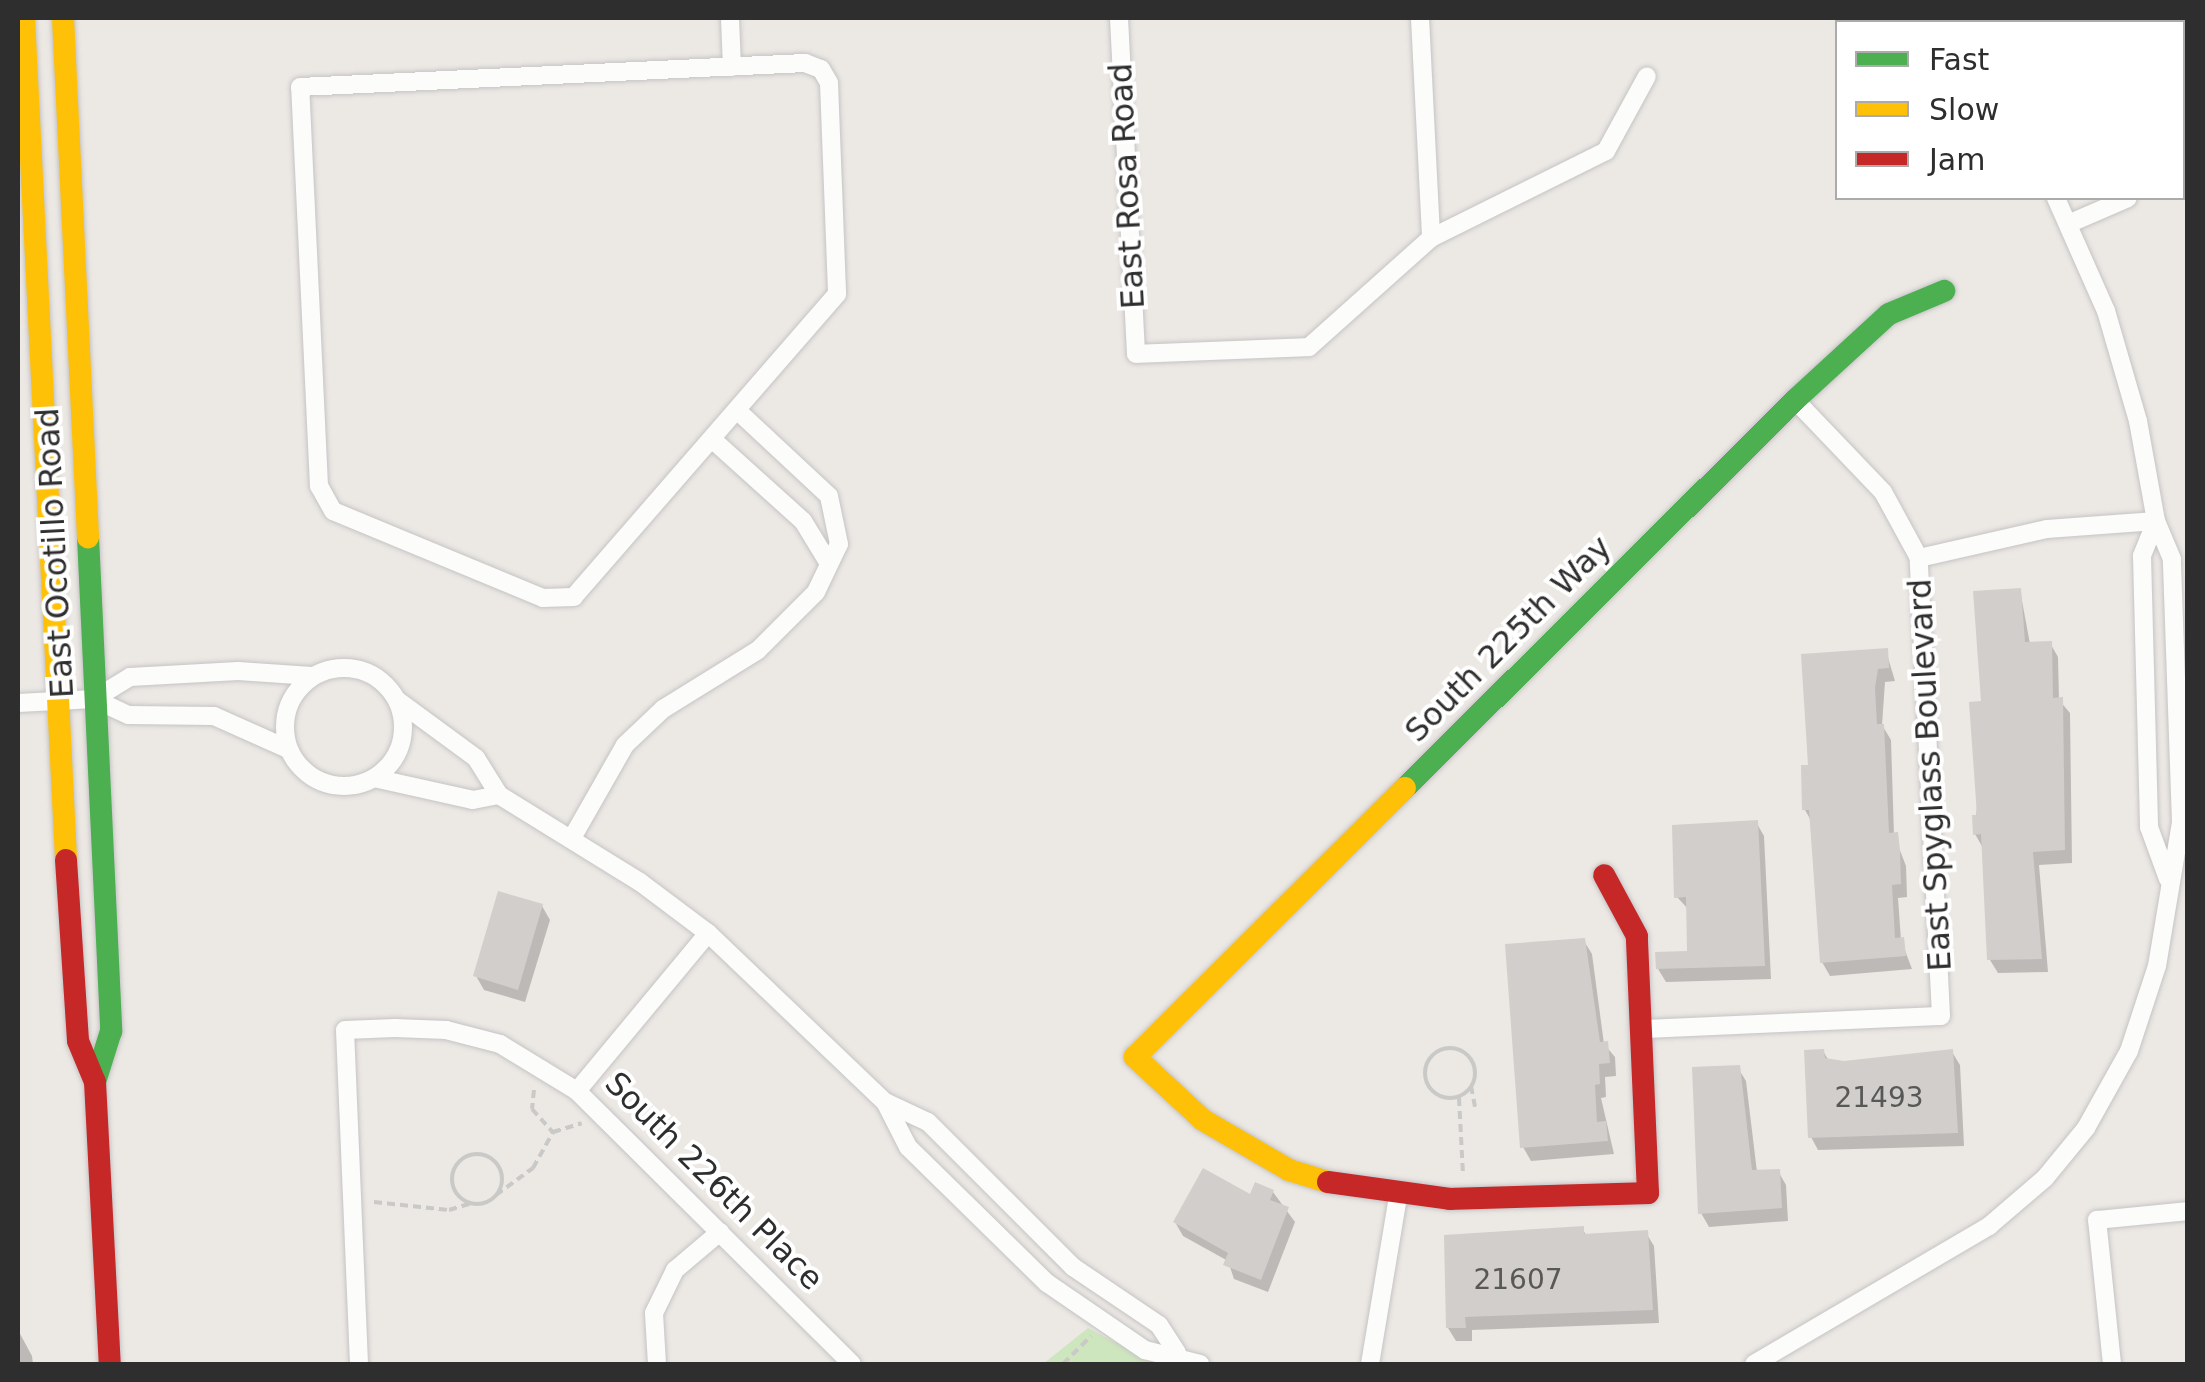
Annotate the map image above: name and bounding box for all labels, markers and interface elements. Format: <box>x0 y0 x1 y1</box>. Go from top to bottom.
legend <box>1835 20 2185 200</box>
text: Fast <box>1929 42 1989 77</box>
street label: East Rosa Road <box>1101 62 1153 310</box>
text: Slow <box>1929 92 1999 127</box>
text: Jam <box>1929 142 1985 177</box>
street label: East Ocotillo Road <box>28 407 82 699</box>
street label: South 225th Way <box>1397 528 1619 750</box>
street label: East Spyglass Boulevard <box>1901 578 1959 972</box>
street label: South 226th Place <box>597 1064 831 1298</box>
house number: 21493 <box>1834 1081 1924 1115</box>
house number: 21607 <box>1473 1263 1563 1297</box>

